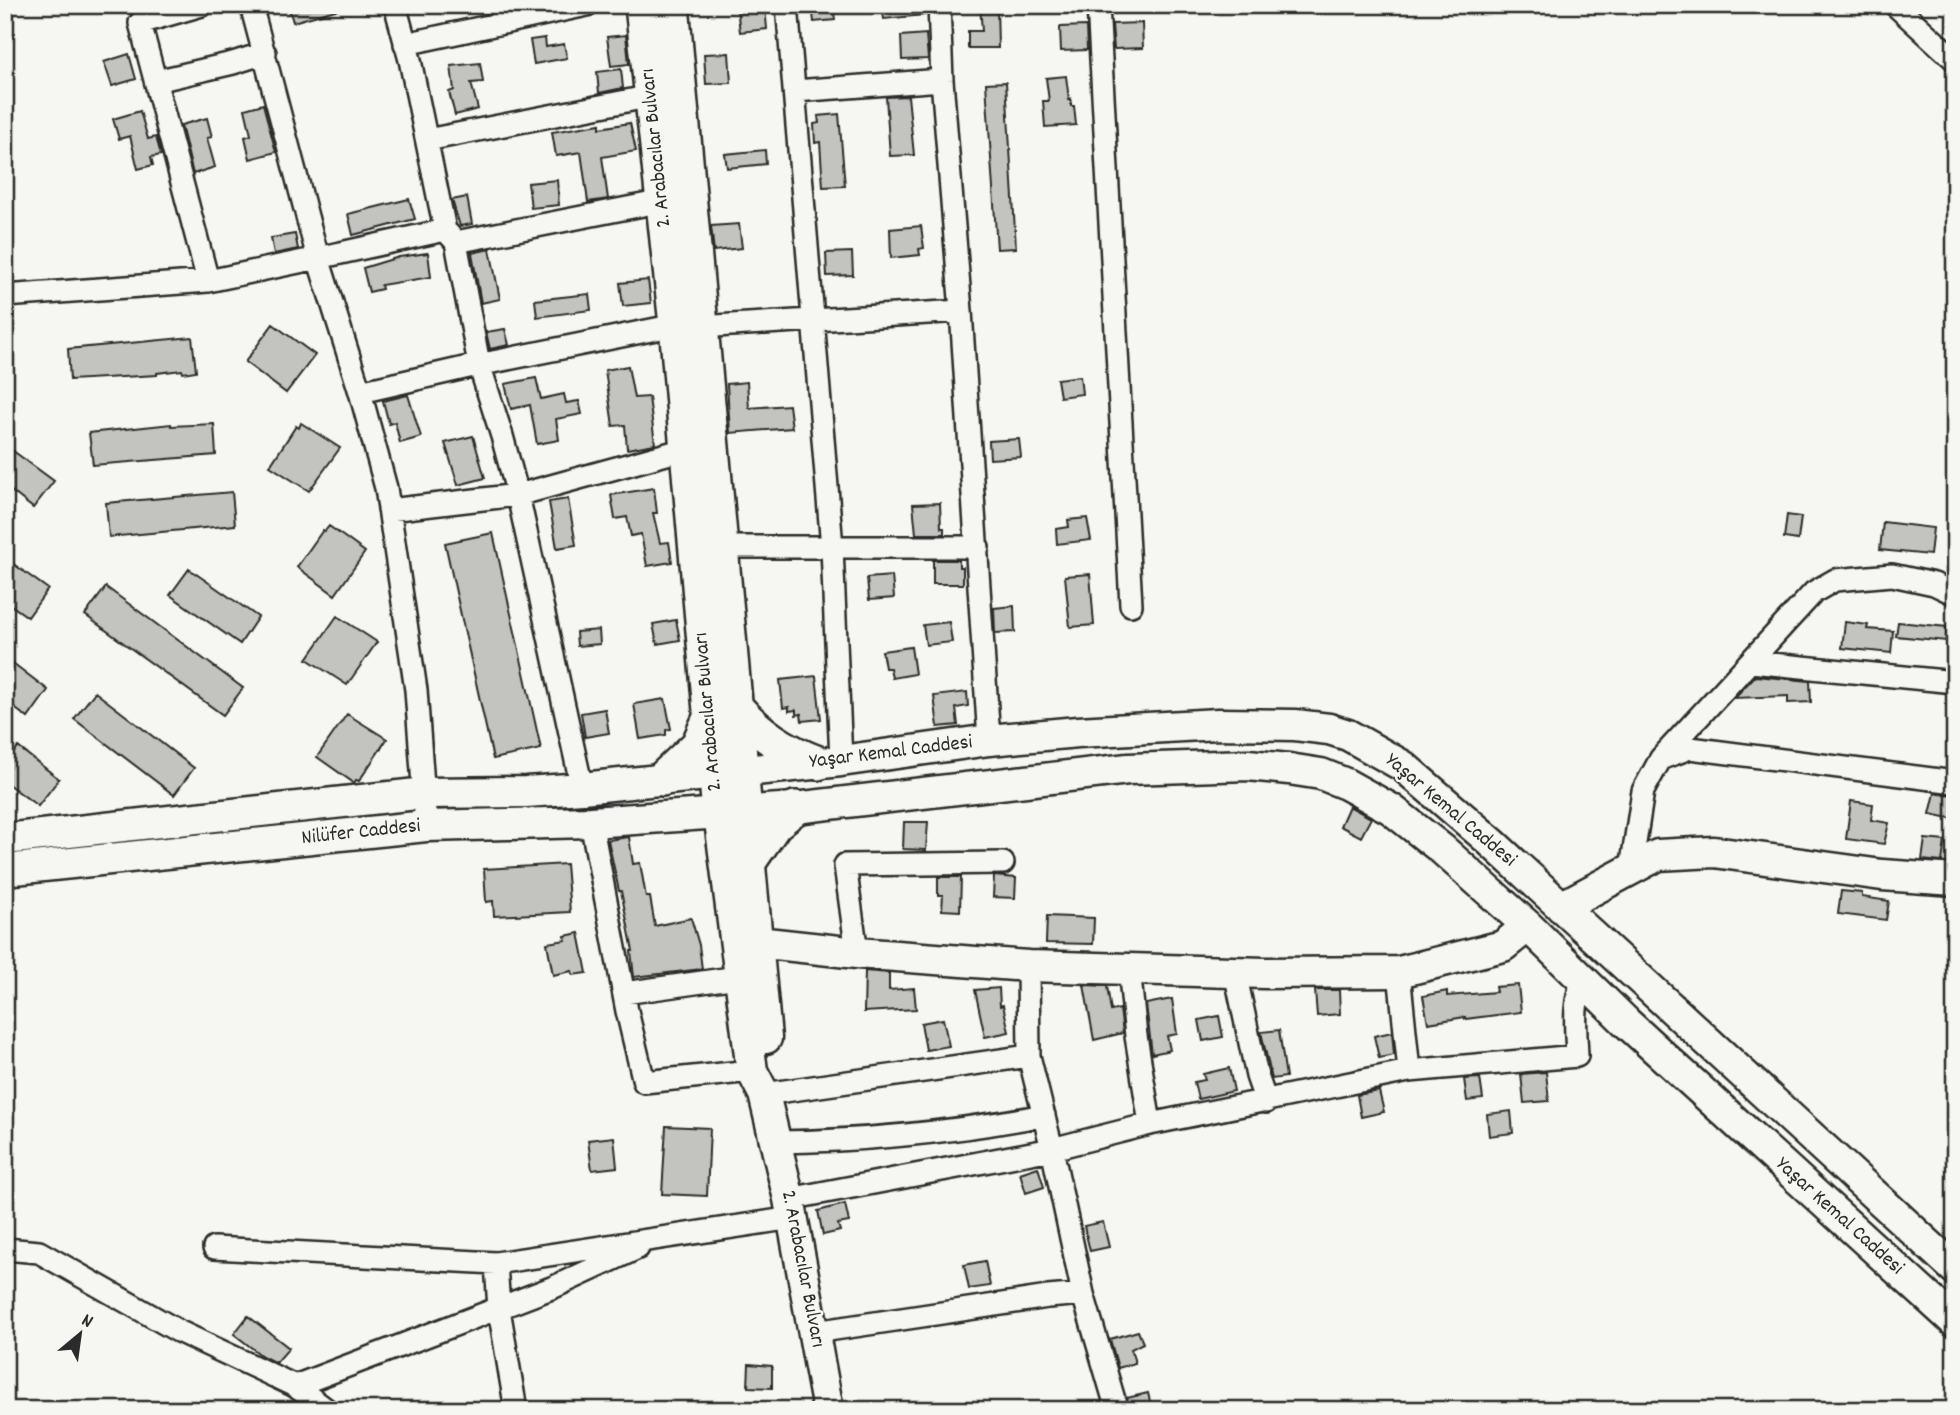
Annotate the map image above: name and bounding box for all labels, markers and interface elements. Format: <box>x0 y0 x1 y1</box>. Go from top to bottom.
street label: 2. Arabacılar Bulvarı <box>634 67 680 229</box>
street label: 2. Arabacılar Bulvarı <box>687 631 731 793</box>
street label: Yaşar Kemal Caddesi <box>808 728 974 778</box>
street label: Yaşar Kemal Caddesi <box>1378 747 1523 875</box>
street label: Nilüfer Caddesi <box>300 812 422 854</box>
street label: Yaşar Kemal Caddesi <box>1768 1151 1910 1283</box>
street label: 2. Arabacılar Bulvarı <box>772 1188 832 1350</box>
north arrow <box>46 1300 116 1370</box>
text: N <box>76 1308 97 1336</box>

